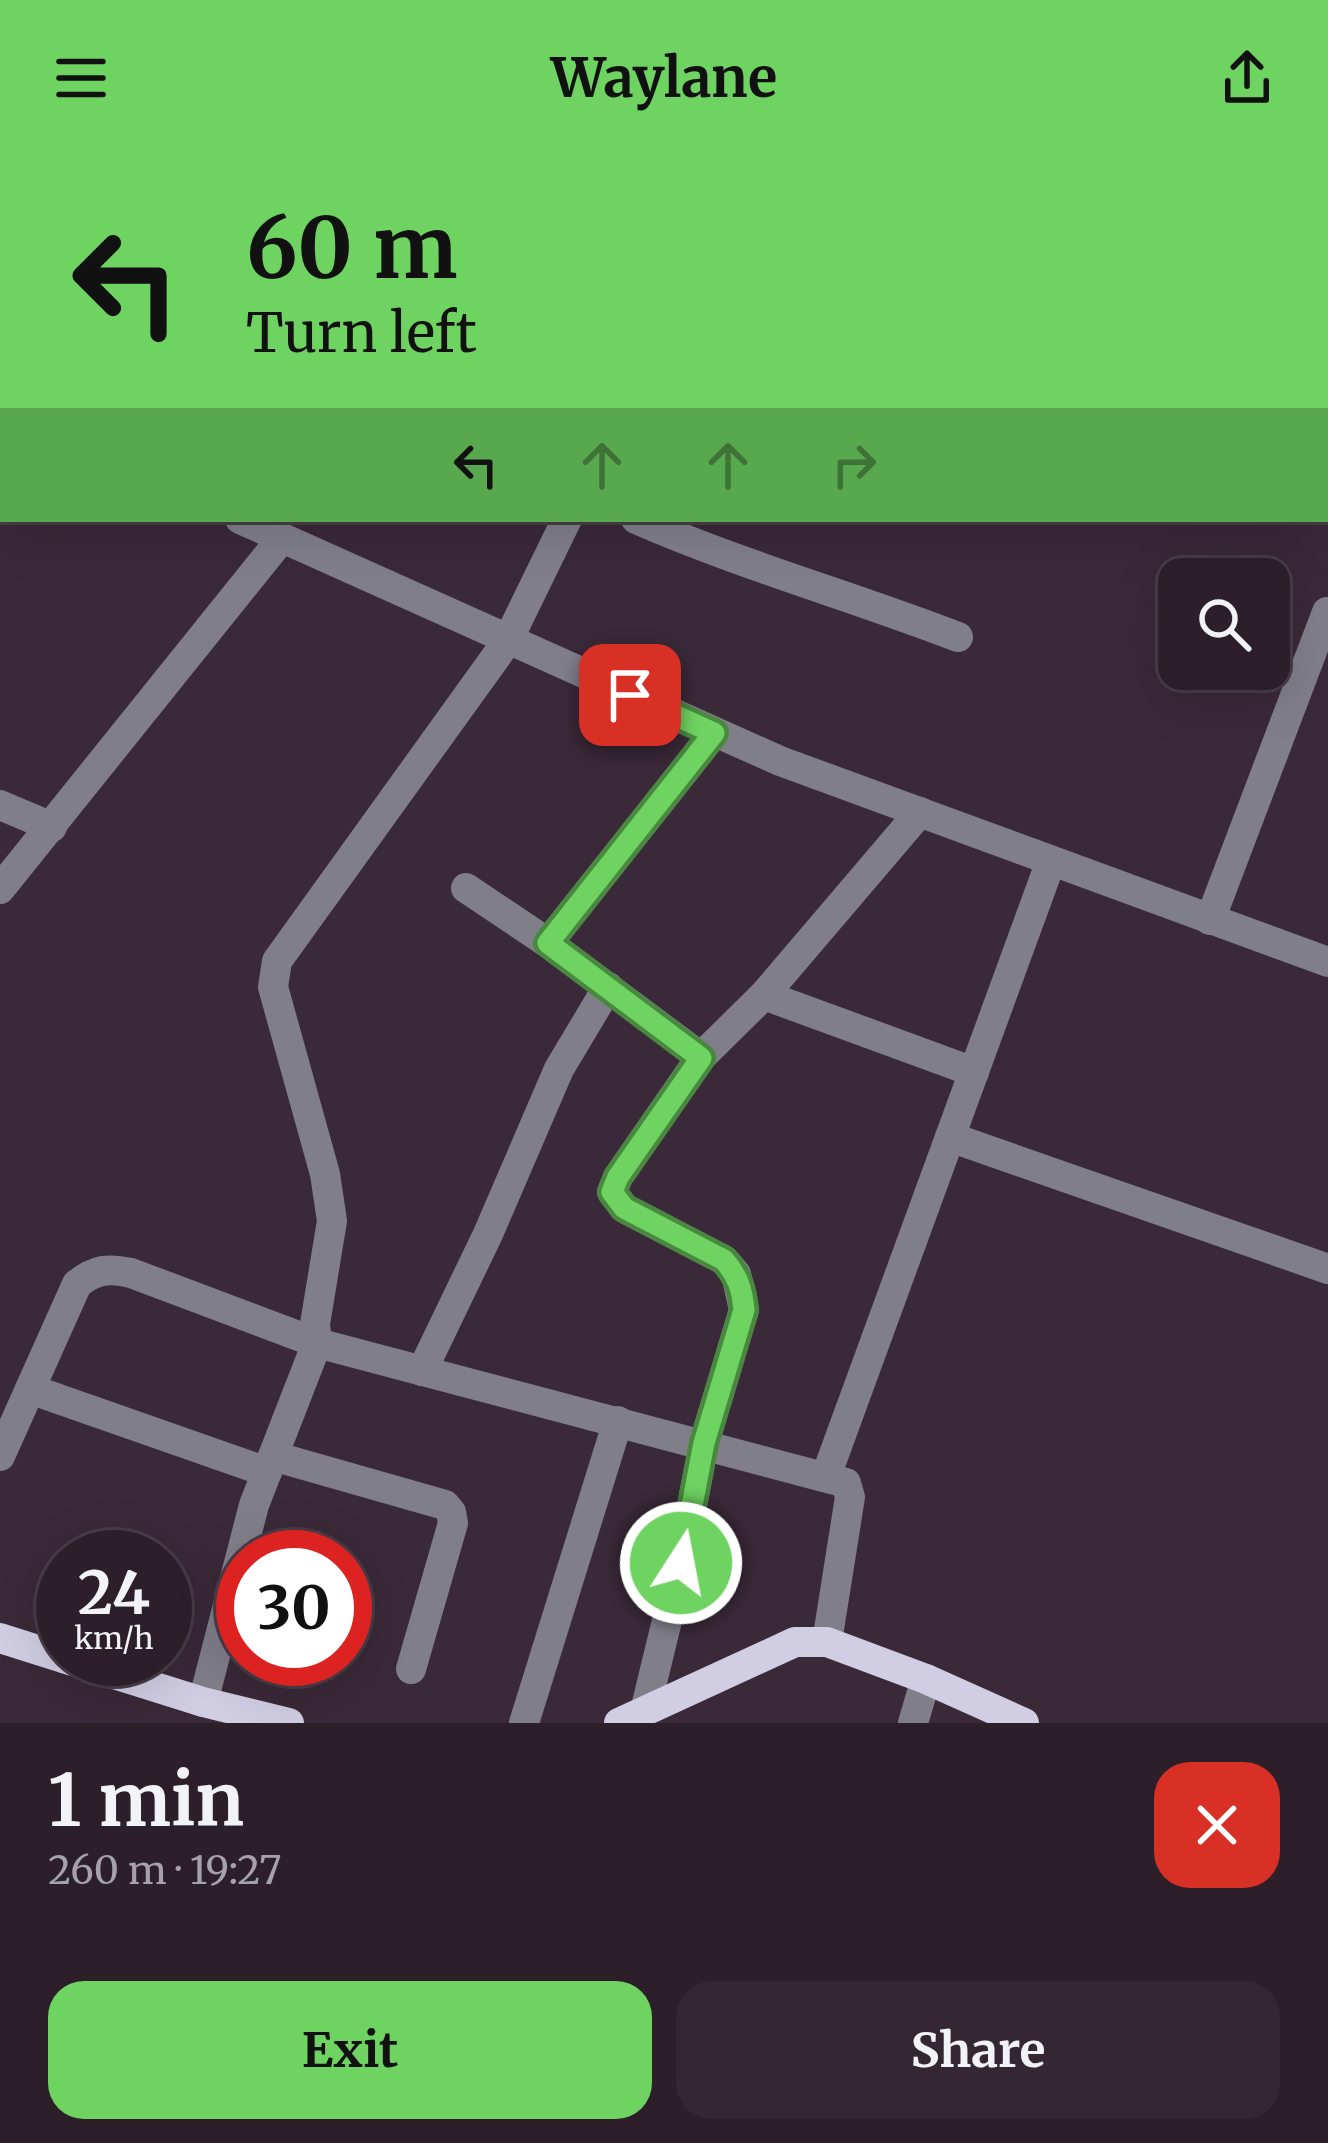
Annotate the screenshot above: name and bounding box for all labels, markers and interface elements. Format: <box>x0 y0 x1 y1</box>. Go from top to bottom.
text: Waylane <box>551 44 777 112</box>
icon: menu <box>48 45 114 111</box>
icon: share <box>1214 45 1280 111</box>
text: 60 m <box>246 195 457 301</box>
icon: left <box>48 204 204 360</box>
text: Turn left <box>246 299 477 367</box>
icon: left <box>443 432 509 498</box>
icon: ahead <box>569 432 635 498</box>
icon: ahead <box>695 432 761 498</box>
icon: right <box>821 432 887 498</box>
map controls <box>1158 558 1290 690</box>
button: search <box>1158 558 1290 690</box>
pin <box>579 644 681 746</box>
icon: arrive <box>597 662 663 728</box>
position arrow <box>618 1500 744 1626</box>
speed limit sign: 30 <box>216 1530 372 1686</box>
text: 24 <box>78 1555 150 1630</box>
text: km/h <box>74 1619 154 1657</box>
text: 1 min <box>48 1755 244 1846</box>
button: close <box>1154 1762 1280 1888</box>
text: 260 m · 19:27 <box>48 1846 281 1895</box>
button: Exit <box>48 1981 652 2119</box>
button: Share <box>676 1981 1280 2119</box>

